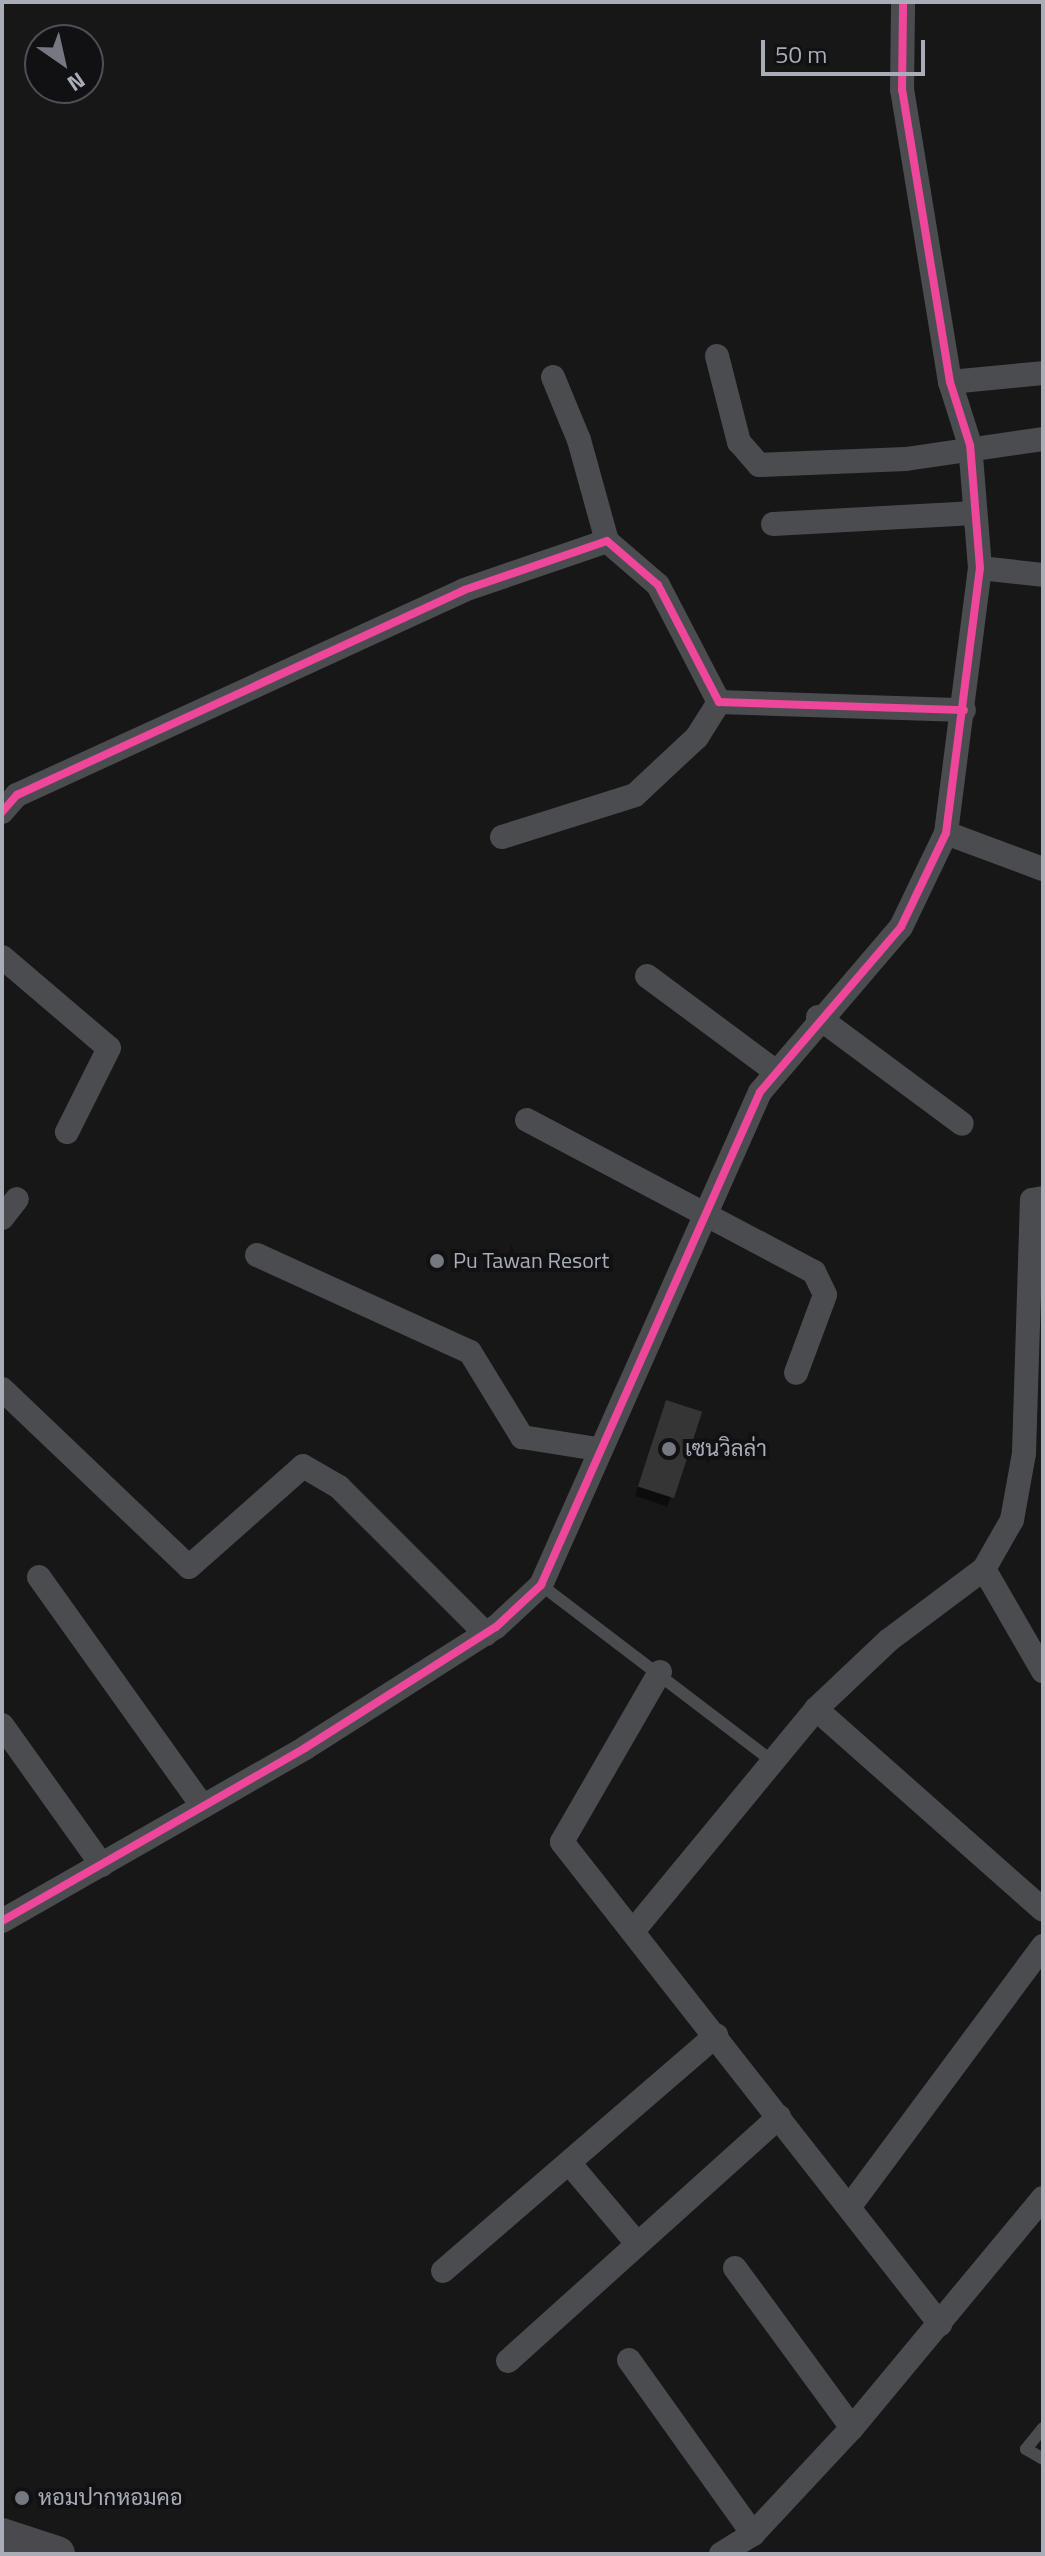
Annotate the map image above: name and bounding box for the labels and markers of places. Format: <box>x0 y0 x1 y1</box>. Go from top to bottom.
place label: Pu Tawan Resort <box>453 1248 609 1274</box>
marker: Pu Tawan Resort <box>428 1252 446 1270</box>
place label: เซนวิลล่า <box>685 1436 767 1462</box>
marker: เซนวิลล่า <box>660 1440 678 1458</box>
place label: หอมปากหอมคอ <box>38 2485 183 2511</box>
marker: หอมปากหอมคอ <box>13 2489 31 2507</box>

